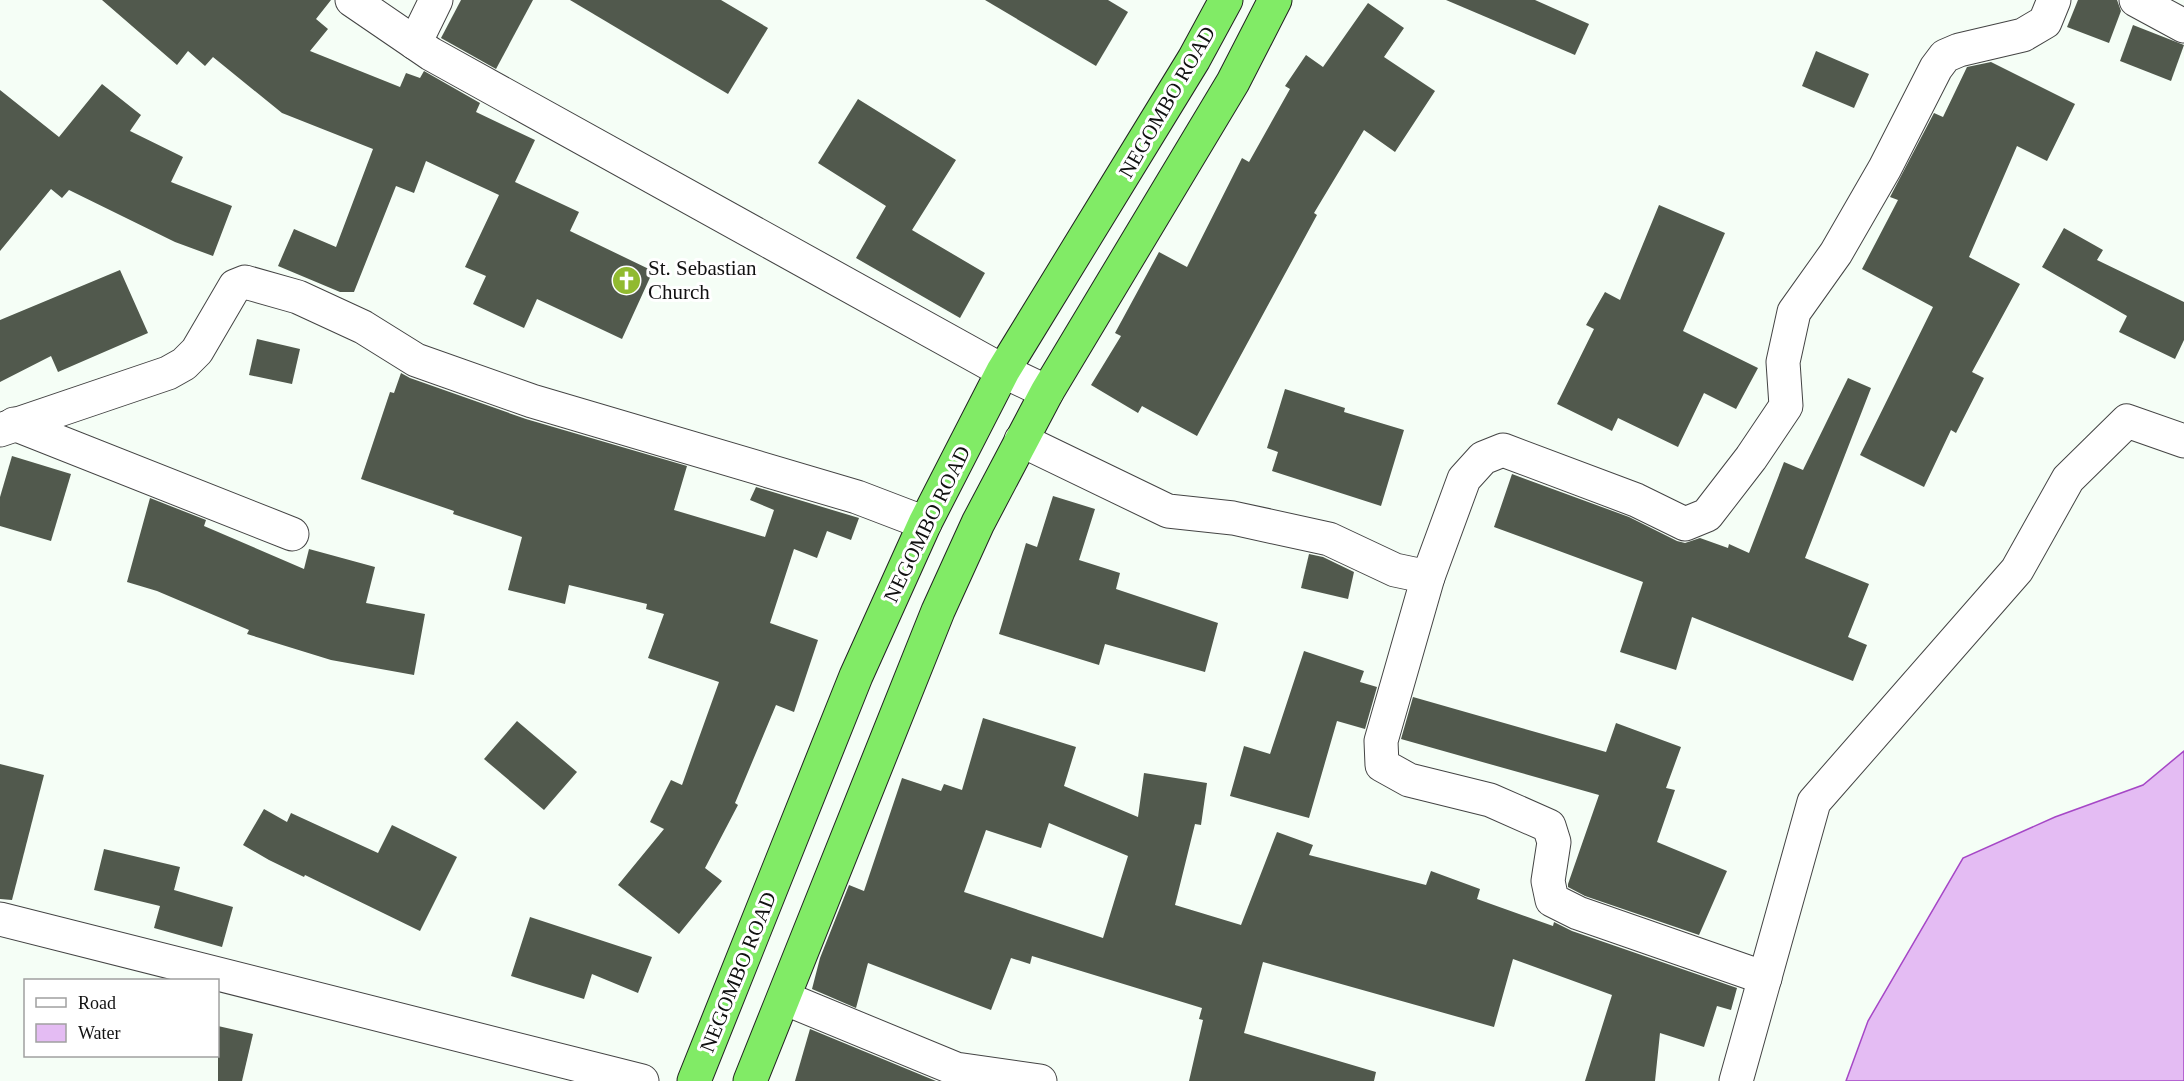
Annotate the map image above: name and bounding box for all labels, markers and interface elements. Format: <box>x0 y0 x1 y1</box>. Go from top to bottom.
street label: NEGOMBO ROAD <box>1114 22 1220 182</box>
place label: St. Sebastian Church <box>648 256 757 304</box>
church icon: St. Sebastian Church <box>611 264 643 296</box>
street label: NEGOMBO ROAD <box>879 442 975 606</box>
street label: NEGOMBO ROAD <box>695 888 781 1056</box>
legend <box>24 979 219 1057</box>
text: Road <box>78 993 116 1013</box>
text: Water <box>78 1023 121 1043</box>

